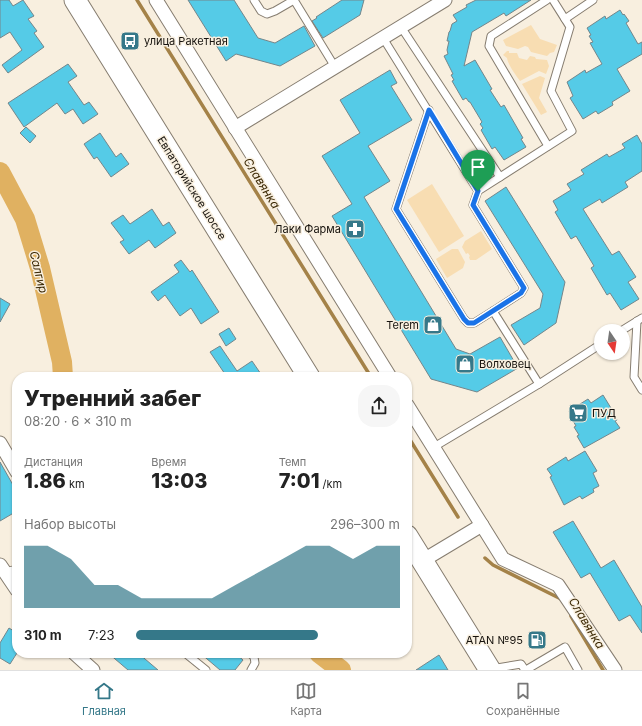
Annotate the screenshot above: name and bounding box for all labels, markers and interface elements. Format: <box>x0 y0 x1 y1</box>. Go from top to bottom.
bus stop icon: улица Ракетная <box>119 30 141 52</box>
place label: улица Ракетная <box>144 34 228 48</box>
street label: Евпаторийское шоссе <box>154 134 230 242</box>
pin <box>461 150 495 191</box>
water label: Славянка <box>240 155 284 211</box>
icon: arrive <box>467 156 489 178</box>
pharmacy icon: Лаки Фарма <box>344 218 366 240</box>
place label: Лаки Фарма <box>274 222 341 236</box>
water label: Салгир <box>27 249 51 295</box>
shop icon: Terem <box>422 314 444 336</box>
place label: Terem <box>386 318 419 332</box>
north arrow <box>594 324 630 360</box>
map controls <box>594 324 630 360</box>
shop icon: Волховец <box>454 353 476 375</box>
place label: Волховец <box>479 357 531 371</box>
text: Утренний забег <box>24 385 201 411</box>
button: share <box>358 385 400 427</box>
supermarket icon: ПУД <box>567 402 589 424</box>
place label: ПУД <box>592 406 616 420</box>
text: 08:20 · 6 × 310 m <box>24 413 132 429</box>
text: Дистанция <box>24 455 83 469</box>
text: Время <box>151 455 186 469</box>
text: Темп <box>279 455 306 469</box>
text: 1.86 <box>24 469 66 493</box>
text: 13:03 <box>151 469 207 493</box>
text: 7:01 <box>279 469 319 493</box>
text: km <box>66 477 85 491</box>
text: /km <box>319 477 342 491</box>
text: Набор высоты <box>24 516 116 532</box>
text: 296–300 m <box>330 516 400 532</box>
water label: Славянка <box>566 595 608 651</box>
text: 310 m <box>24 627 62 643</box>
text: 7:23 <box>88 627 115 643</box>
fuel station icon: ATAN №95 <box>526 629 548 651</box>
place label: ATAN №95 <box>466 633 523 647</box>
tab: Главная <box>82 680 126 718</box>
tab: Карта <box>290 680 322 718</box>
tab: Сохранённые <box>486 680 560 718</box>

